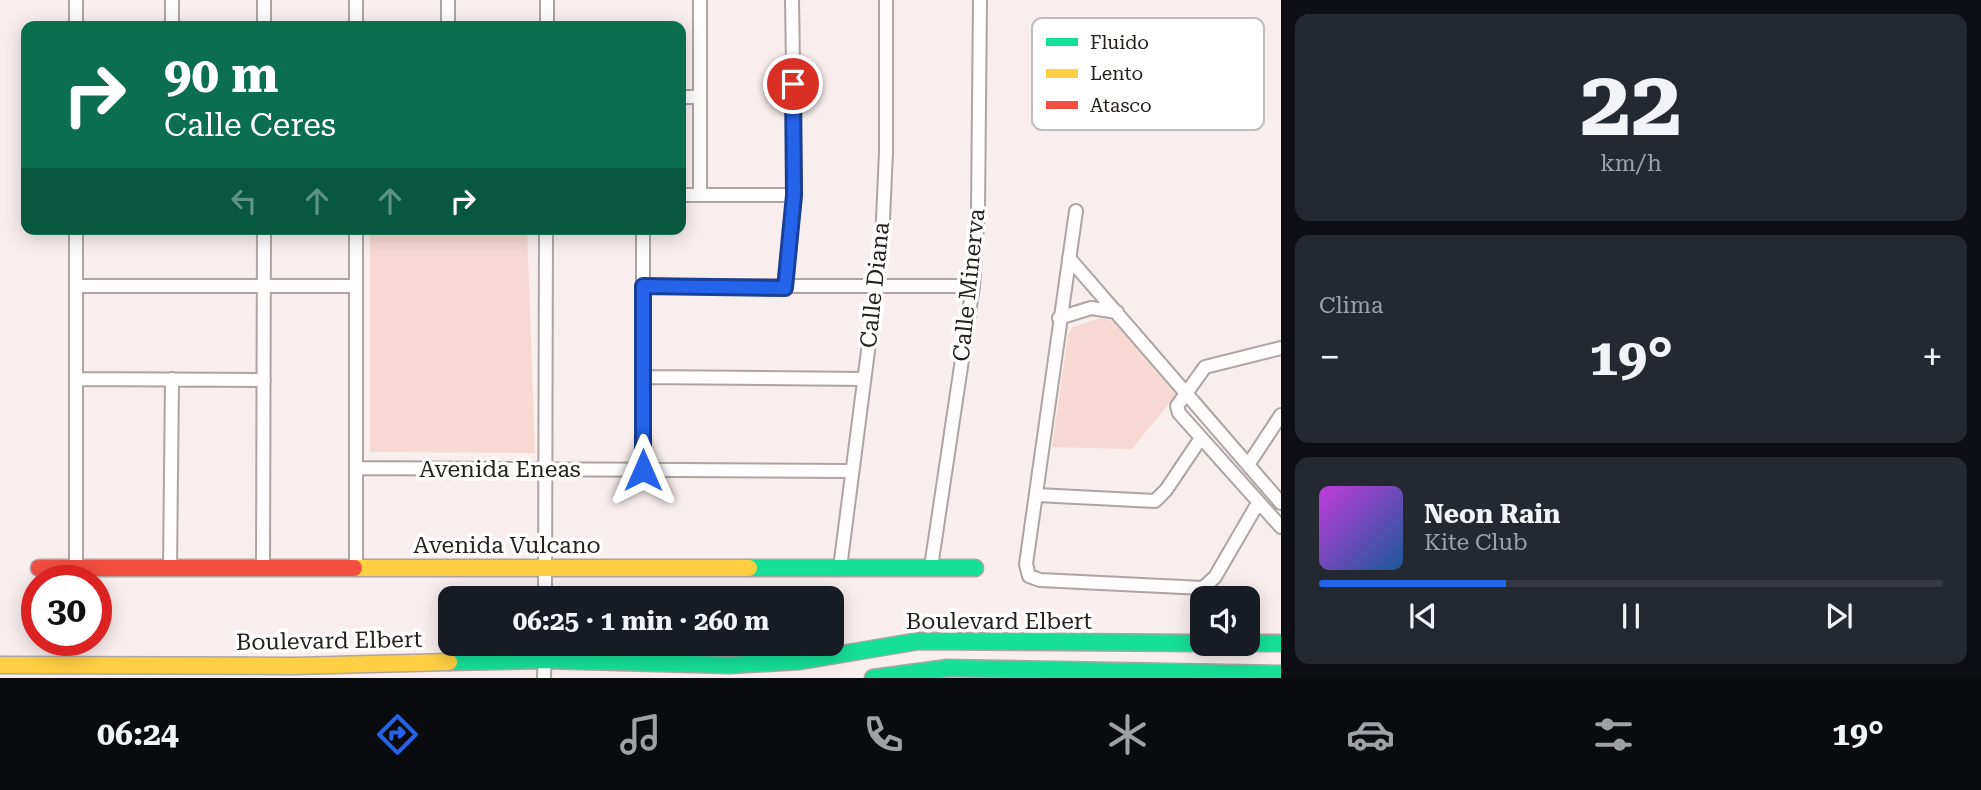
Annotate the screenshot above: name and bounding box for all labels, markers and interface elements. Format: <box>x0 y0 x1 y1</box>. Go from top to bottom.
legend <box>1032 18 1264 130</box>
text: Fluido <box>1090 31 1149 54</box>
text: 90 m <box>164 47 279 104</box>
icon: right <box>49 49 140 140</box>
text: 22 <box>1580 51 1682 157</box>
pin <box>763 54 823 114</box>
text: Lento <box>1090 62 1143 85</box>
icon: arrive <box>774 65 812 103</box>
text: Atasco <box>1090 94 1152 117</box>
text: Calle Ceres <box>164 106 336 144</box>
text: km/h <box>1600 150 1662 177</box>
icon: left <box>225 182 263 220</box>
icon: ahead <box>298 182 336 220</box>
icon: ahead <box>371 182 409 220</box>
icon: right <box>444 182 482 220</box>
street label: Calle Minerva <box>948 207 991 363</box>
street label: Calle Diana <box>855 220 895 349</box>
text: Clima <box>1319 292 1383 319</box>
text: 19° <box>1589 327 1673 388</box>
text: − <box>1319 335 1340 379</box>
text: + <box>1922 335 1943 379</box>
position arrow <box>606 433 680 507</box>
street label: Avenida Eneas <box>419 456 581 483</box>
text: Neon Rain <box>1424 499 1560 529</box>
text: Kite Club <box>1424 529 1528 556</box>
street label: Avenida Vulcano <box>413 532 601 559</box>
speed limit sign: 30 <box>21 565 112 656</box>
map controls <box>1190 586 1260 656</box>
button: sound <box>1190 586 1260 656</box>
icon: previous <box>1404 597 1442 635</box>
icon: pause <box>1612 597 1650 635</box>
icon: next <box>1820 597 1858 635</box>
text: 06:25 · 1 min · 260 m <box>513 606 769 636</box>
street label: Boulevard Elbert <box>906 608 1093 635</box>
street label: Boulevard Elbert <box>236 626 423 656</box>
icon: directions <box>373 710 422 759</box>
icon: music <box>616 710 665 759</box>
icon: phone <box>859 710 908 759</box>
icon: climate <box>1103 710 1152 759</box>
icon: car <box>1346 710 1395 759</box>
icon: filters <box>1589 710 1638 759</box>
text: 06:24 <box>97 715 179 753</box>
text: 19° <box>1832 715 1884 753</box>

